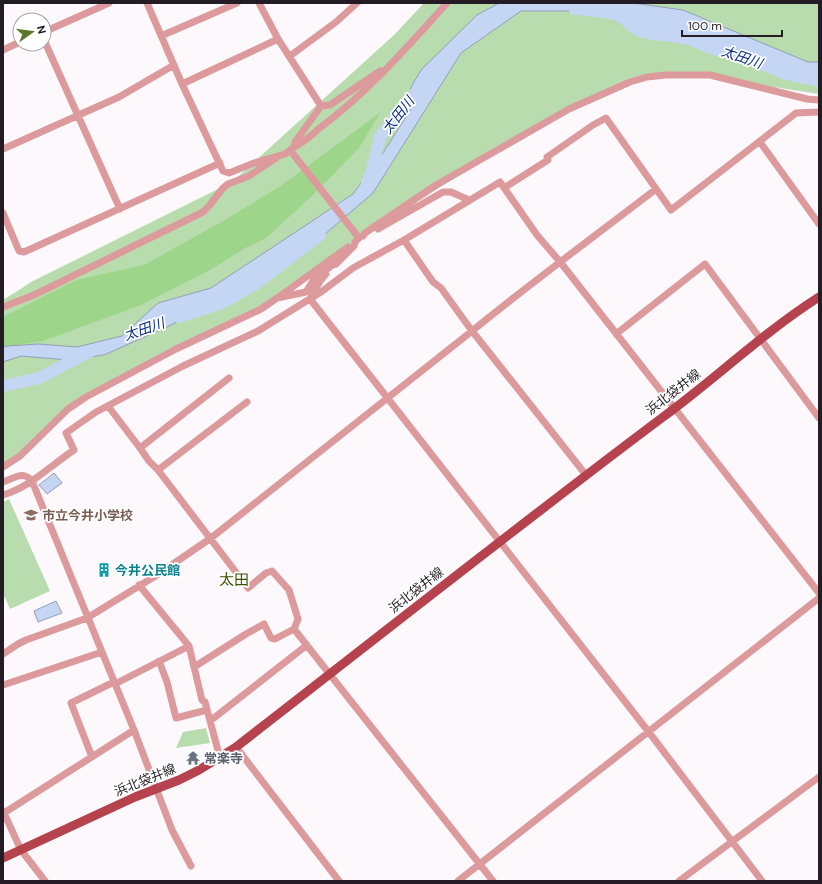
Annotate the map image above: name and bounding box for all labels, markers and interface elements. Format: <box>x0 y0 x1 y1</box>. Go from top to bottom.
north arrow <box>12 12 52 52</box>
scale bar <box>682 12 782 38</box>
text: 100 m <box>688 18 722 34</box>
text: N <box>34 24 49 35</box>
water label: 太田川 <box>719 42 767 73</box>
water label: 太田川 <box>378 91 419 137</box>
water label: 太田川 <box>121 313 169 344</box>
street label: 浜北袋井線 <box>642 365 704 419</box>
school or university icon: 市立今井小学校 <box>23 507 39 523</box>
place label: 市立今井小学校 <box>42 507 133 524</box>
building icon: 今井公民館 <box>96 562 112 578</box>
place label: 今井公民館 <box>115 562 180 579</box>
street label: 浜北袋井線 <box>385 563 447 617</box>
district label: 太田 <box>219 570 249 590</box>
temple icon: 常楽寺 <box>185 750 201 766</box>
place label: 常楽寺 <box>204 750 243 767</box>
street label: 浜北袋井線 <box>112 760 178 800</box>

